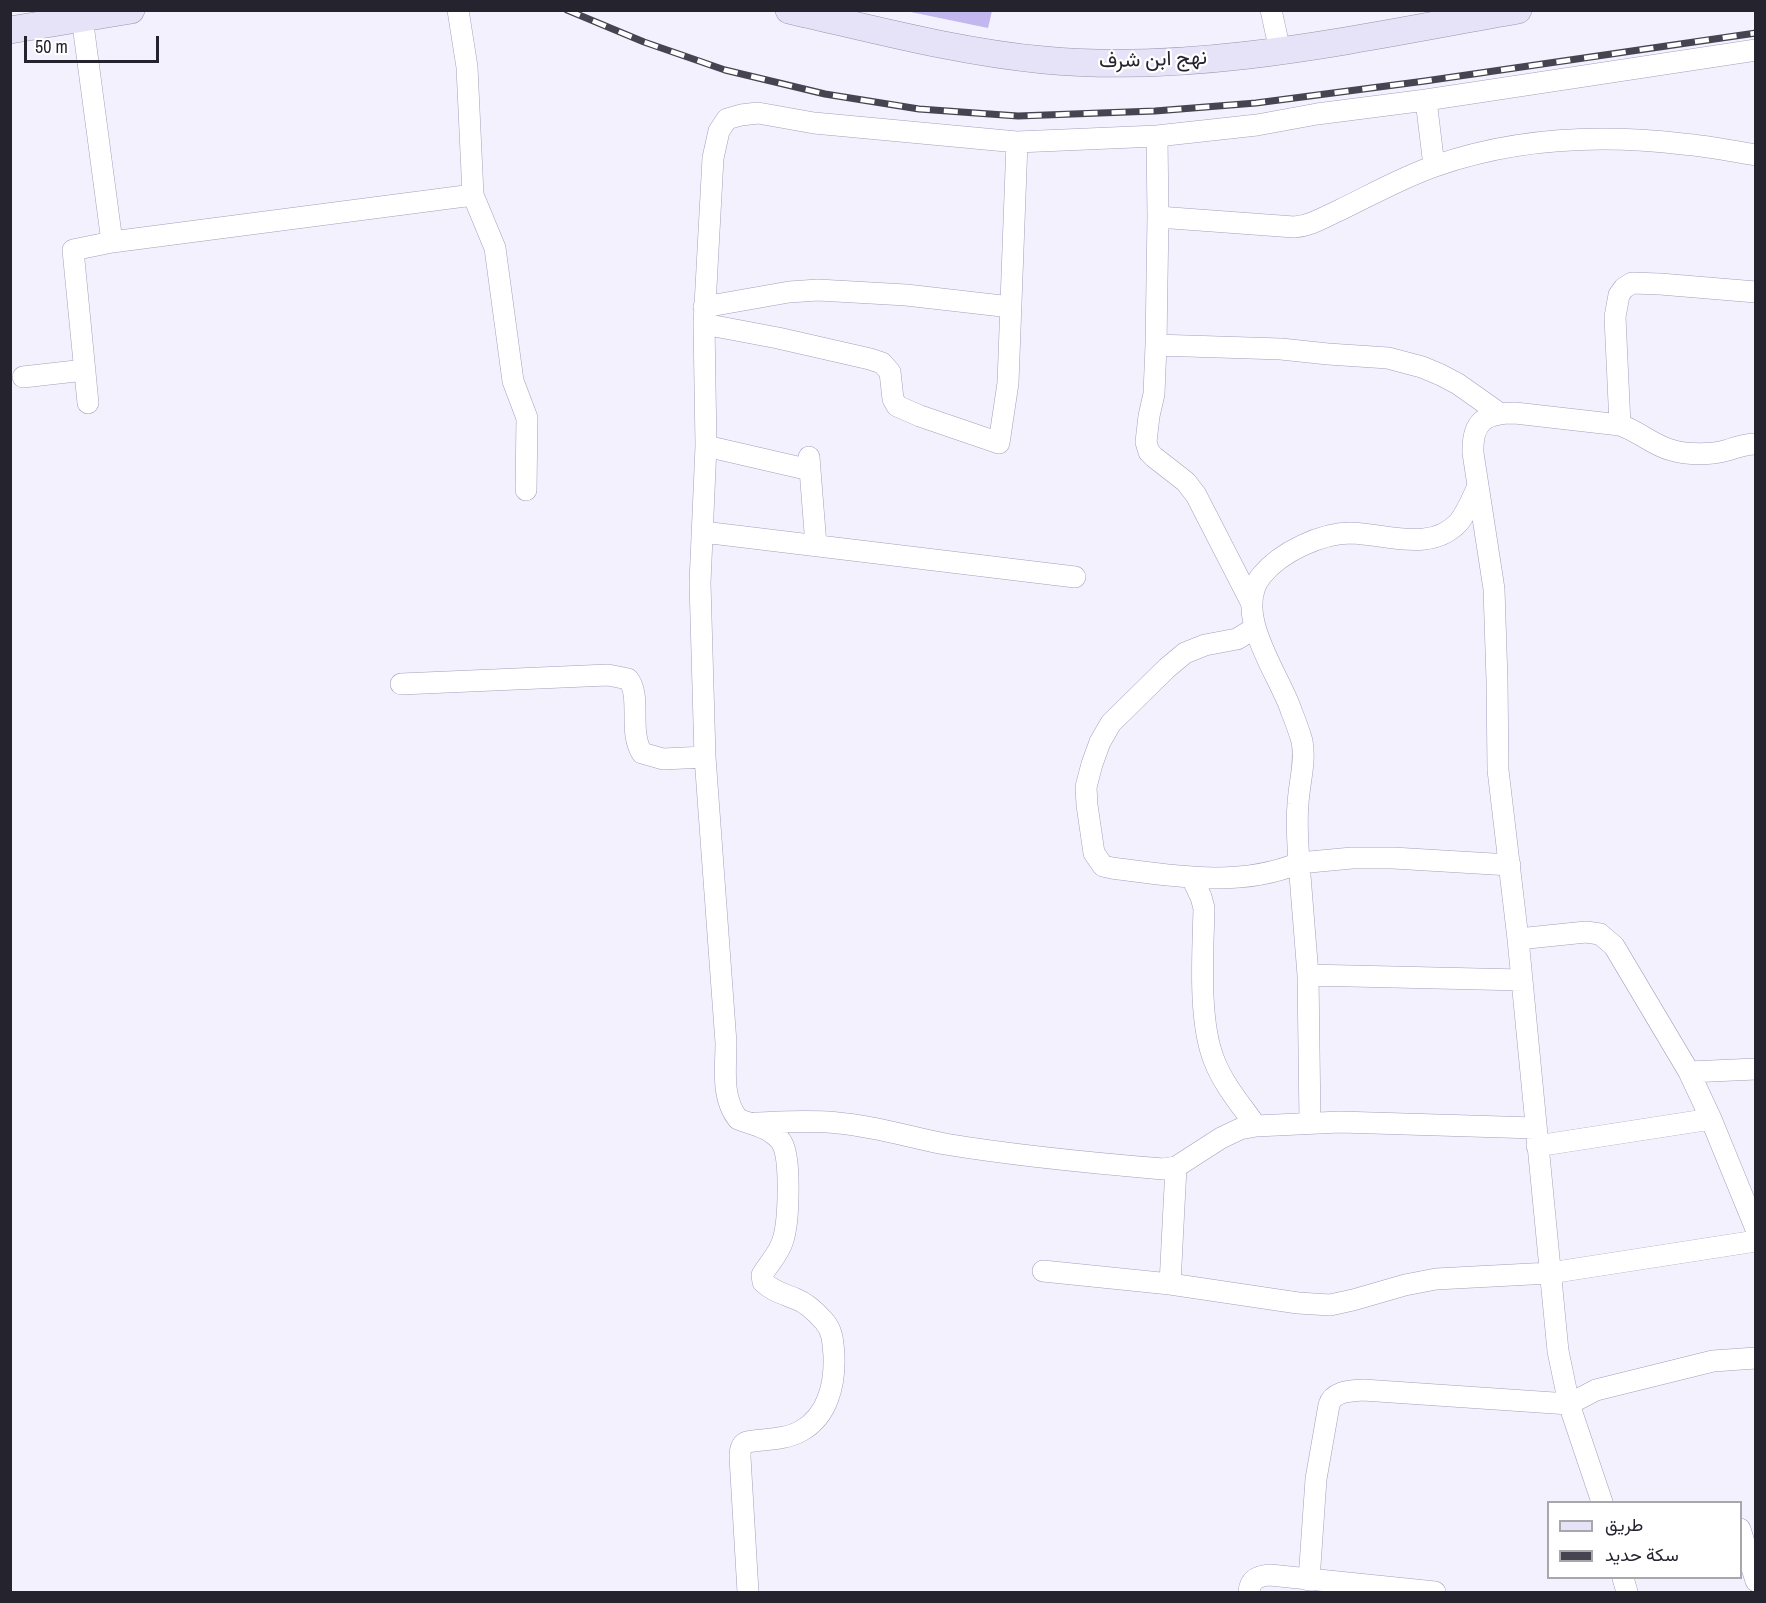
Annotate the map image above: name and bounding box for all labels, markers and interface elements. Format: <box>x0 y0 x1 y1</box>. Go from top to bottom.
scale bar <box>27 24 162 62</box>
text: 50 m <box>35 34 68 59</box>
street label: نهج ابن شرف <box>1099 46 1207 74</box>
legend <box>1547 1501 1742 1579</box>
text: طريق <box>1605 1512 1643 1537</box>
text: سكة حديد <box>1605 1542 1679 1567</box>

